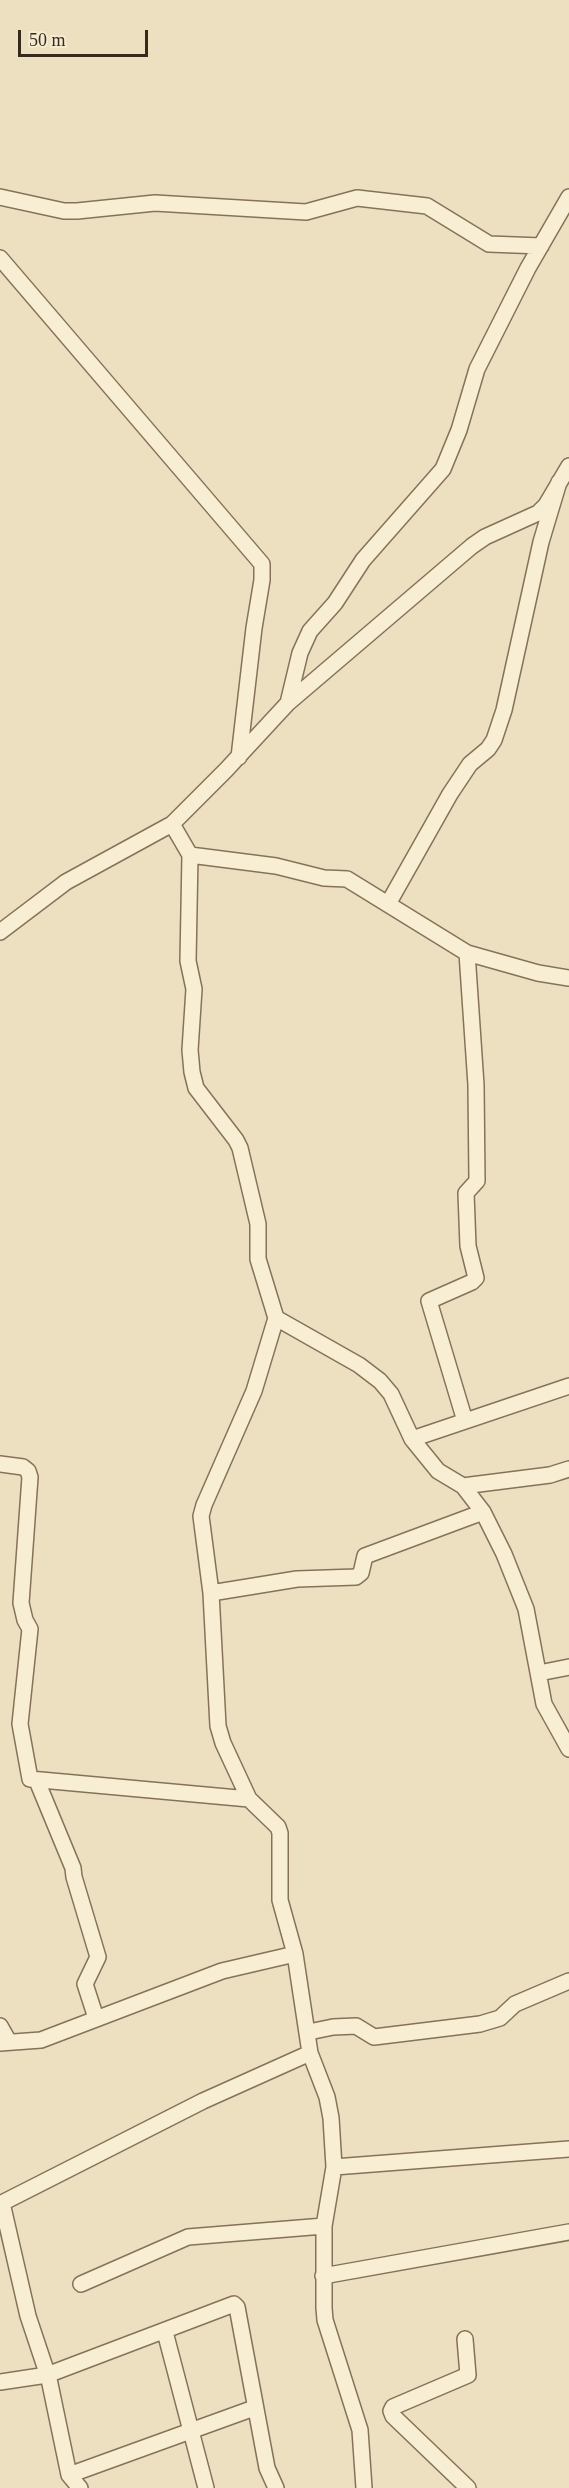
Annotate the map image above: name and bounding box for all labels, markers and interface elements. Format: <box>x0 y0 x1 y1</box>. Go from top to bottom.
scale bar <box>21 18 152 56</box>
text: 50 m <box>29 30 66 50</box>

